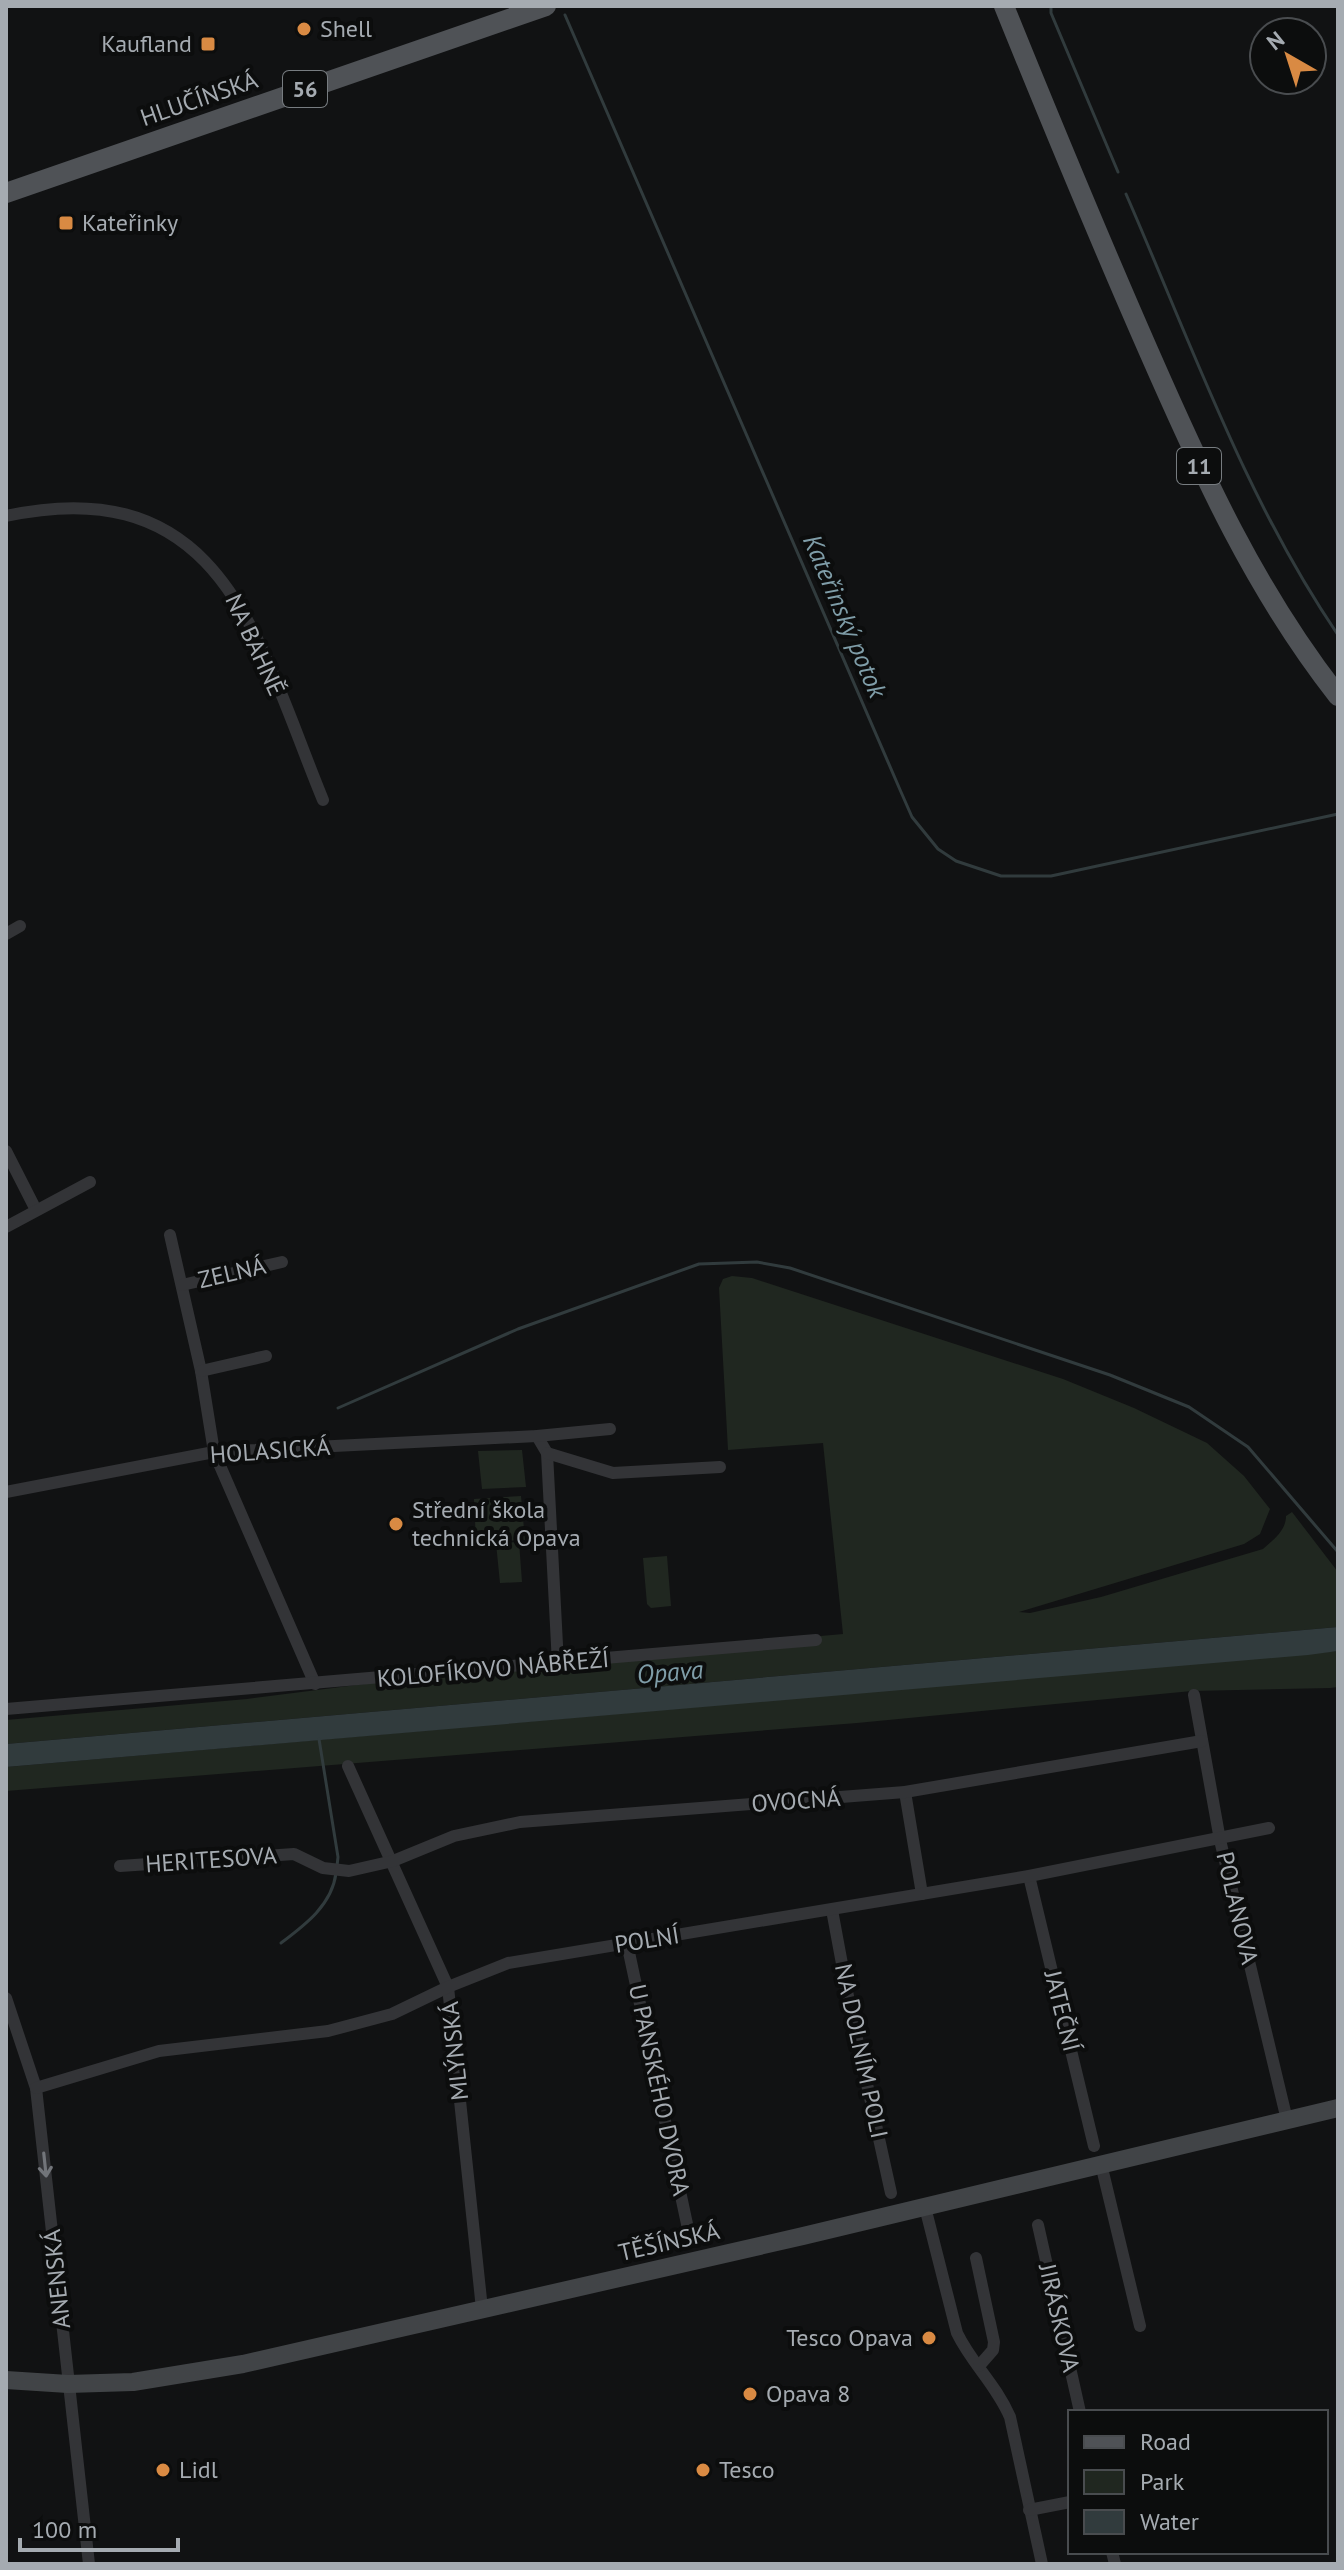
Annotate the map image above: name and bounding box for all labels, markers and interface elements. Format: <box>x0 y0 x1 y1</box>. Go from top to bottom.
place label: Shell <box>320 13 372 44</box>
north arrow <box>1248 16 1328 96</box>
marker: Shell <box>295 20 313 38</box>
text: N <box>1261 25 1290 56</box>
place label: Kaufland <box>101 28 192 59</box>
marker: Kaufland <box>199 35 217 53</box>
street label: HLUČÍNSKÁ <box>136 64 261 133</box>
road number: 56 <box>283 71 327 107</box>
place label: Kateřinky <box>82 207 178 238</box>
marker: Kateřinky <box>57 214 75 232</box>
road number: 11 <box>1177 448 1221 484</box>
water label: Kateřinský potok <box>796 529 895 704</box>
street label: NA BAHNĚ <box>218 589 292 701</box>
street label: ZELNÁ <box>195 1250 269 1295</box>
street label: HOLASICKÁ <box>209 1431 331 1470</box>
place label: Střední škola technická Opava <box>412 1494 581 1553</box>
marker: Střední škola technická Opava <box>387 1515 405 1533</box>
street label: KOLOFÍKOVO NÁBŘEŽÍ <box>376 1643 611 1694</box>
water label: Opava <box>635 1652 705 1691</box>
street label: OVOCNÁ <box>750 1782 842 1819</box>
street label: HERITESOVA <box>144 1839 278 1880</box>
street label: POLANOVA <box>1209 1849 1265 1967</box>
street label: POLNÍ <box>612 1919 682 1960</box>
street label: NA DOLNÍM POLI <box>828 1961 895 2141</box>
street label: JATEČNÍ <box>1037 1966 1088 2056</box>
street label: U PANSKÉHO DVORA <box>622 1981 697 2199</box>
street label: MLÝNSKÁ <box>434 2000 475 2102</box>
one-way arrow <box>37 2152 52 2178</box>
street label: TĚŠÍNSKÁ <box>615 2215 722 2268</box>
street label: ANENSKÁ <box>36 2228 77 2330</box>
street label: JIRÁSKOVA <box>1032 2260 1087 2375</box>
place label: Tesco Opava <box>786 2322 913 2353</box>
marker: Tesco Opava <box>920 2329 938 2347</box>
place label: Opava 8 <box>766 2378 850 2409</box>
marker: Opava 8 <box>741 2385 759 2403</box>
legend <box>1068 2410 1328 2554</box>
text: Road <box>1140 2426 1191 2457</box>
place label: Lidl <box>179 2454 218 2485</box>
place label: Tesco <box>719 2454 775 2485</box>
marker: Lidl <box>154 2461 172 2479</box>
marker: Tesco <box>694 2461 712 2479</box>
text: Park <box>1140 2466 1185 2497</box>
scale bar <box>20 2502 178 2552</box>
text: Water <box>1140 2506 1199 2537</box>
text: 100 m <box>32 2514 97 2545</box>

